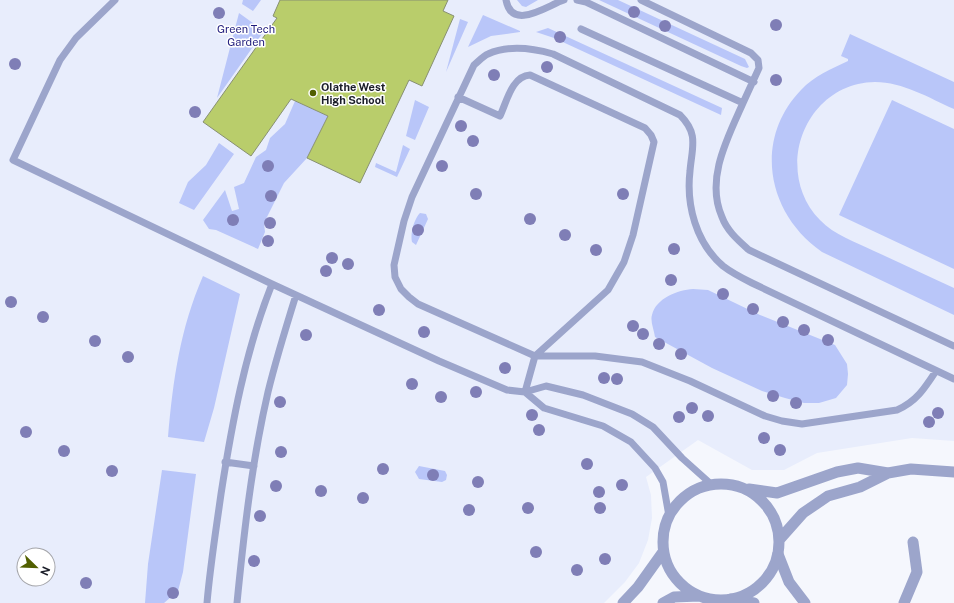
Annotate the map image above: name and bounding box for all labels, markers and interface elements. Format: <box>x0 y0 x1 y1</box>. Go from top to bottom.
park label: Green Tech Garden <box>217 23 275 48</box>
place label: Olathe West High School <box>321 81 386 106</box>
marker: Olathe West High School <box>308 88 318 98</box>
north arrow <box>16 547 56 587</box>
text: N <box>38 565 52 577</box>

